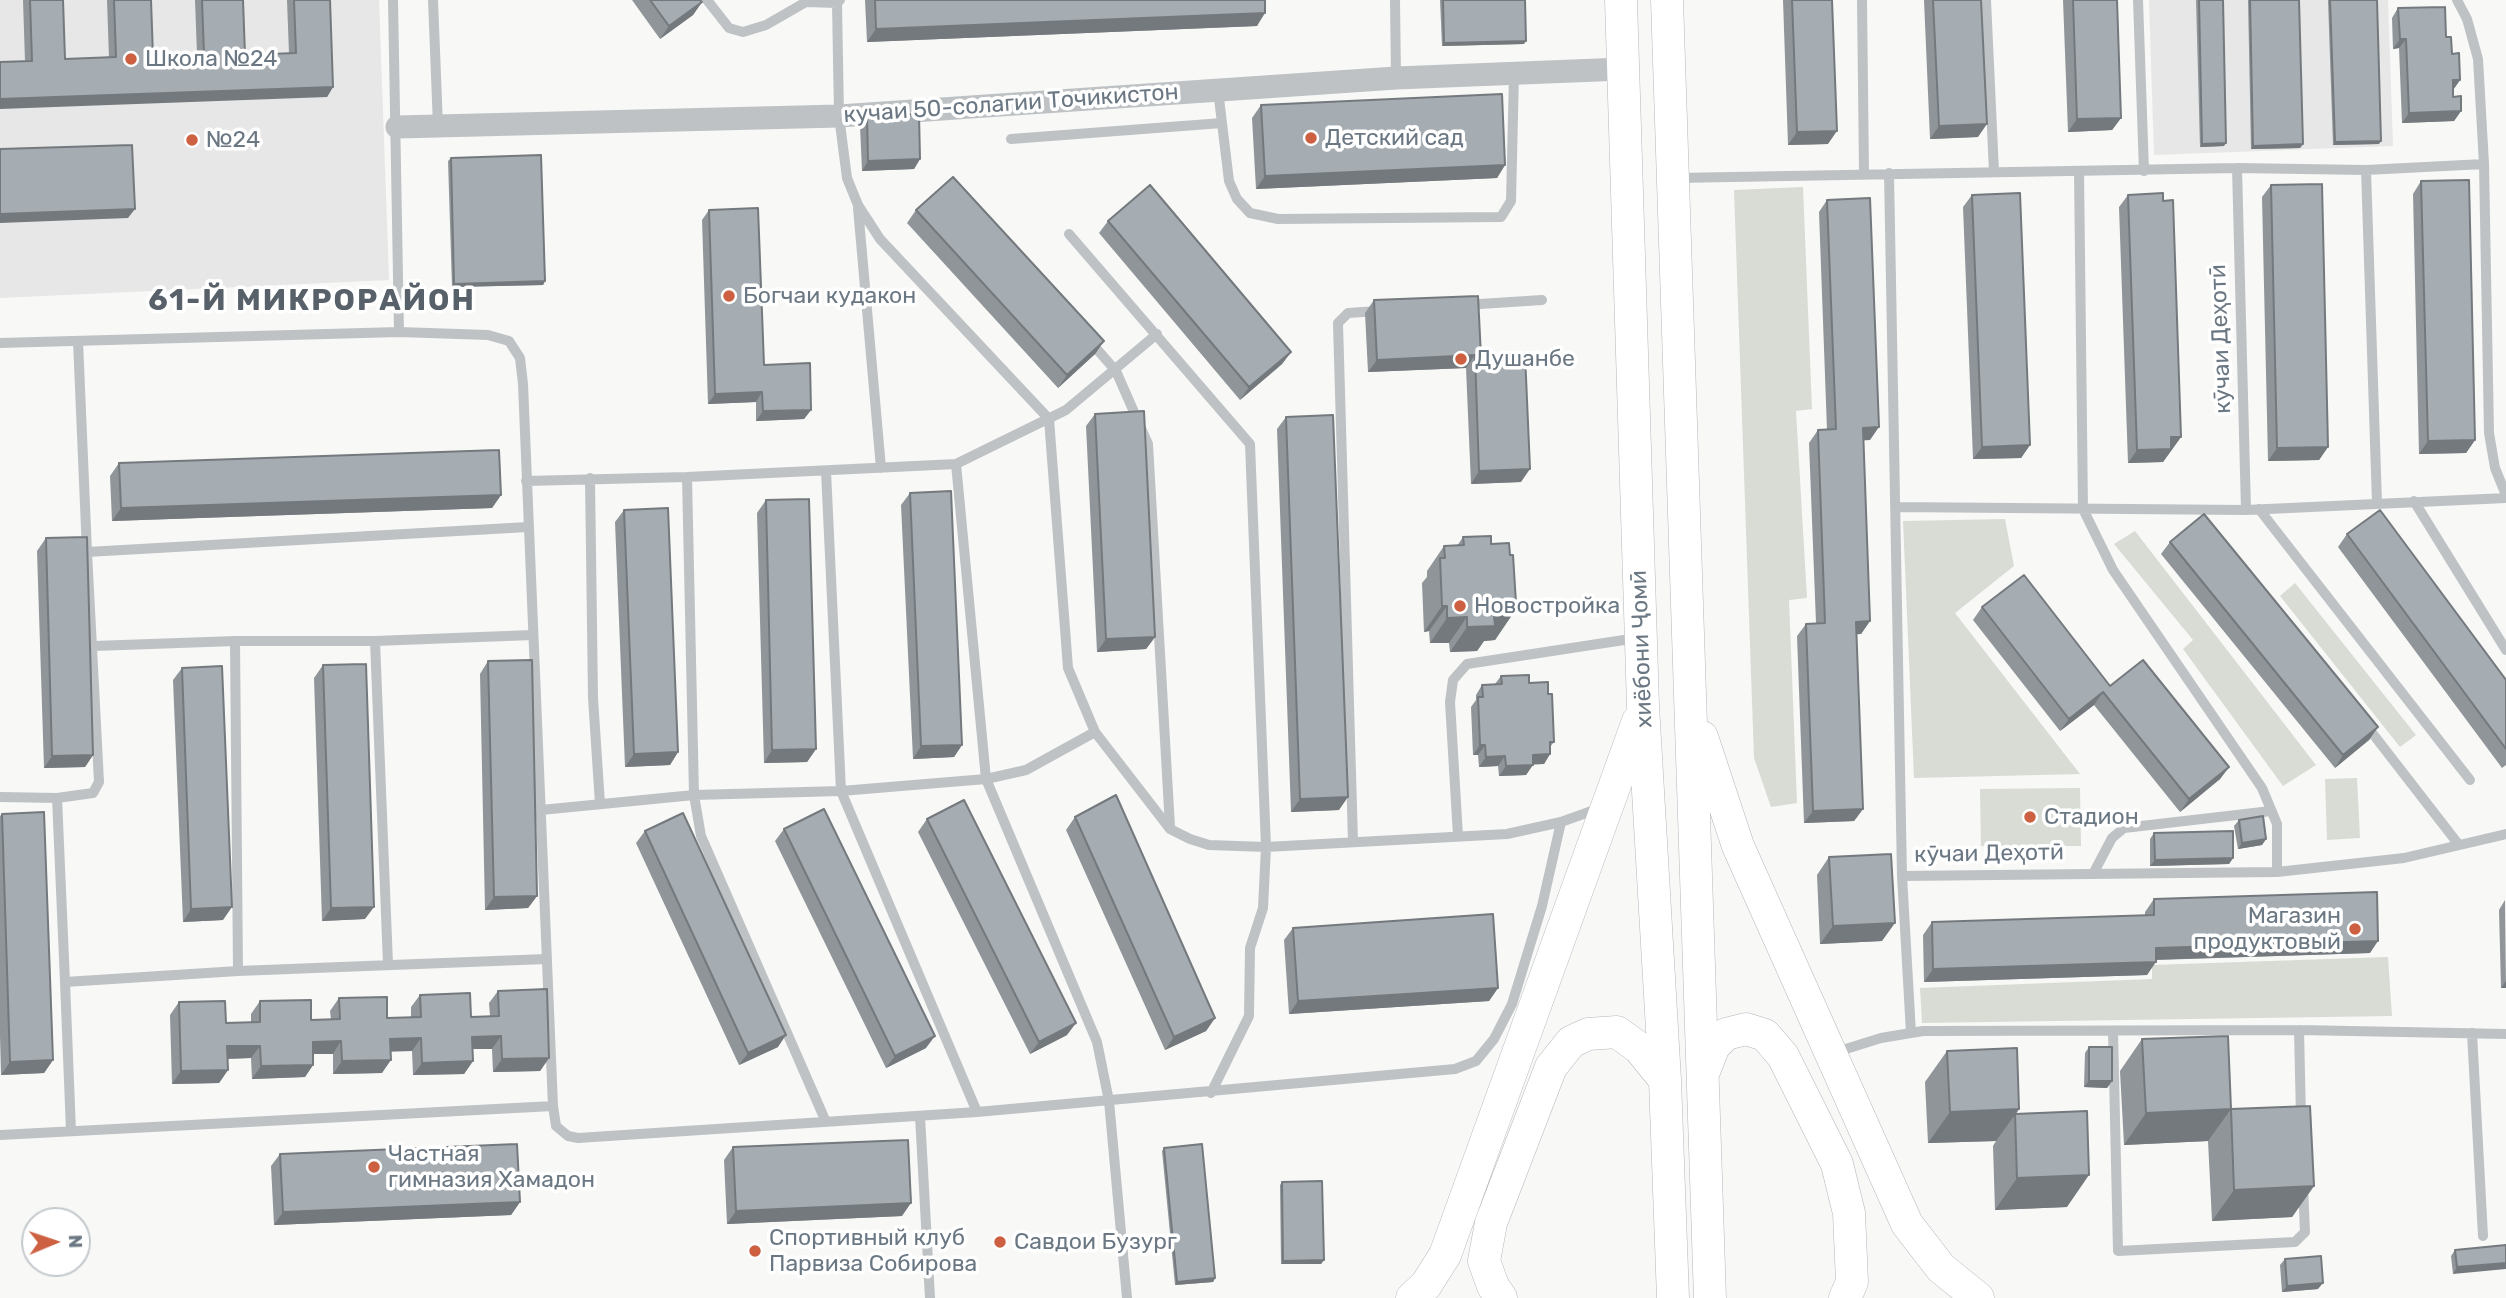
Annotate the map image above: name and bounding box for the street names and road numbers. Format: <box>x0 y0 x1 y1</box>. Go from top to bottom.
street label: кучаи 50-солагии Точикистон <box>843 79 1179 129</box>
street label: кӯчаи Деҳотӣ <box>2205 264 2237 414</box>
street label: хиёбони Ҷомӣ <box>1625 570 1659 728</box>
street label: кӯчаи Деҳотӣ <box>1914 839 2064 869</box>

